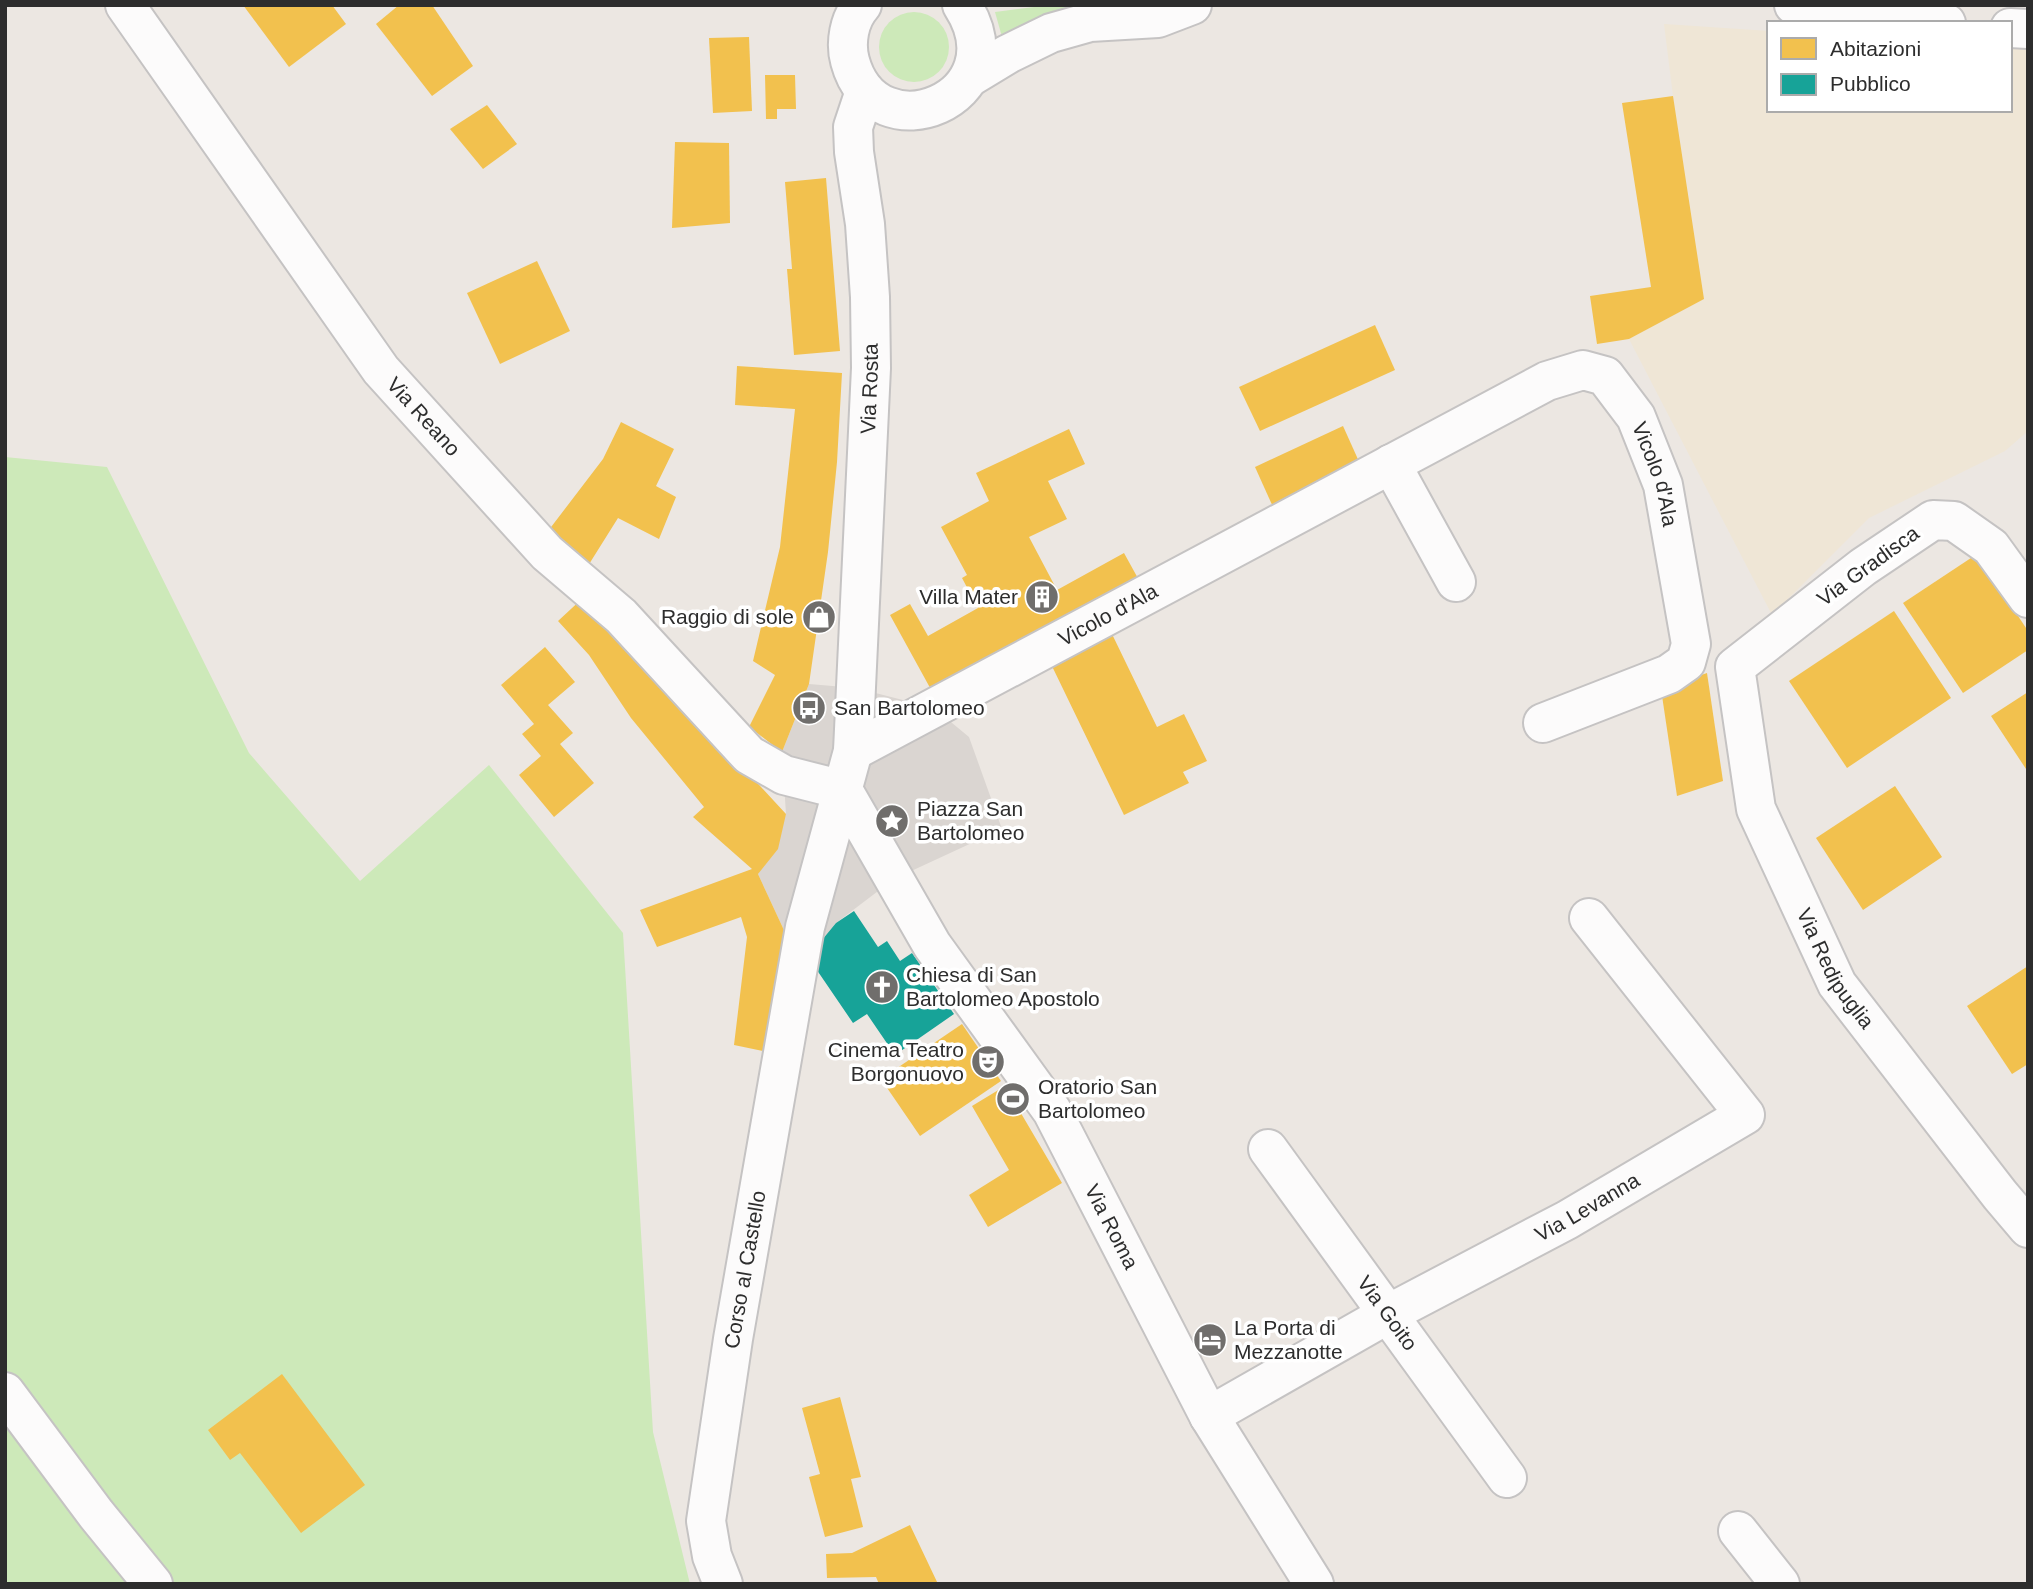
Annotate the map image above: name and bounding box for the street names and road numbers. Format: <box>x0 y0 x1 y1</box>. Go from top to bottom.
street label: Via Rosta <box>856 343 882 434</box>
street label: Via Reano <box>382 373 465 460</box>
street label: Vicolo d'Ala <box>1628 418 1682 528</box>
street label: Via Gradisca <box>1812 521 1923 610</box>
street label: Vicolo d'Ala <box>1054 579 1161 650</box>
street label: Via Redipuglia <box>1793 905 1879 1033</box>
street label: Via Levanna <box>1531 1168 1644 1246</box>
street label: Via Roma <box>1081 1180 1143 1273</box>
street label: Corso al Castello <box>720 1189 770 1350</box>
street label: Via Goito <box>1353 1271 1422 1355</box>

